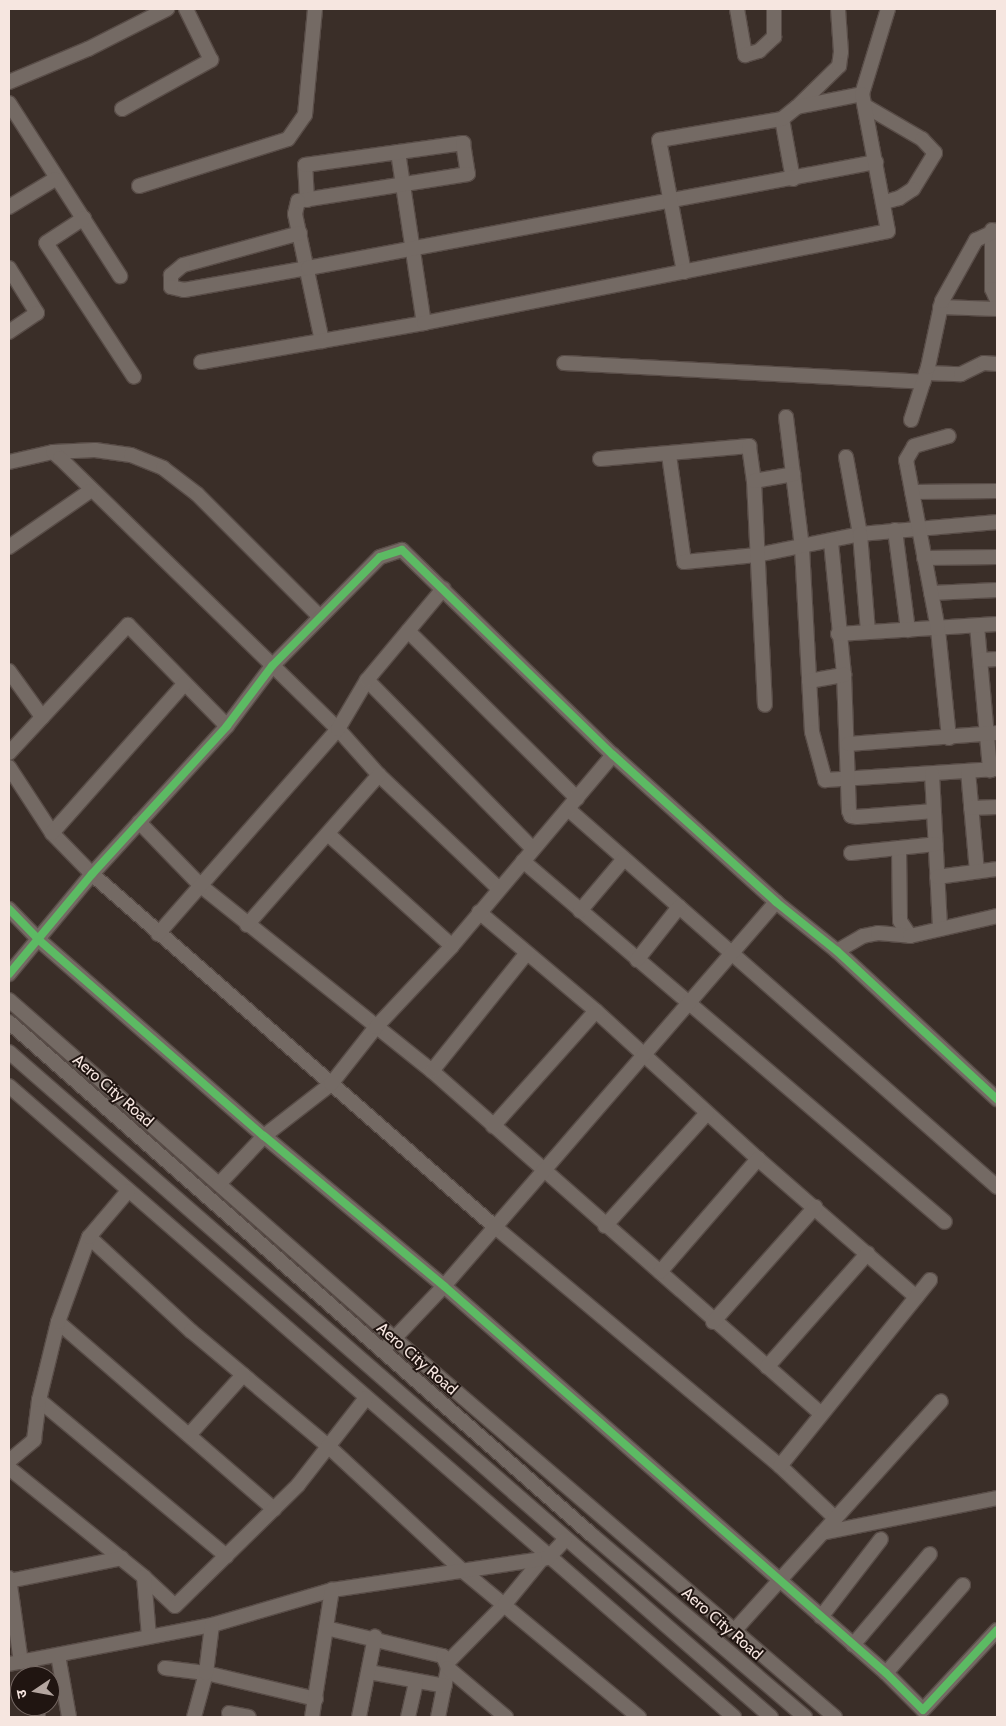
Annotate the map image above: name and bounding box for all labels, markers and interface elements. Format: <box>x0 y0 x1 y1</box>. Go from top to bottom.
street label: Aero City Road <box>69 1051 157 1131</box>
street label: Aero City Road <box>373 1319 461 1399</box>
street label: Aero City Road <box>678 1584 766 1664</box>
north arrow <box>10 1666 60 1716</box>
text: उ <box>12 1688 31 1700</box>

